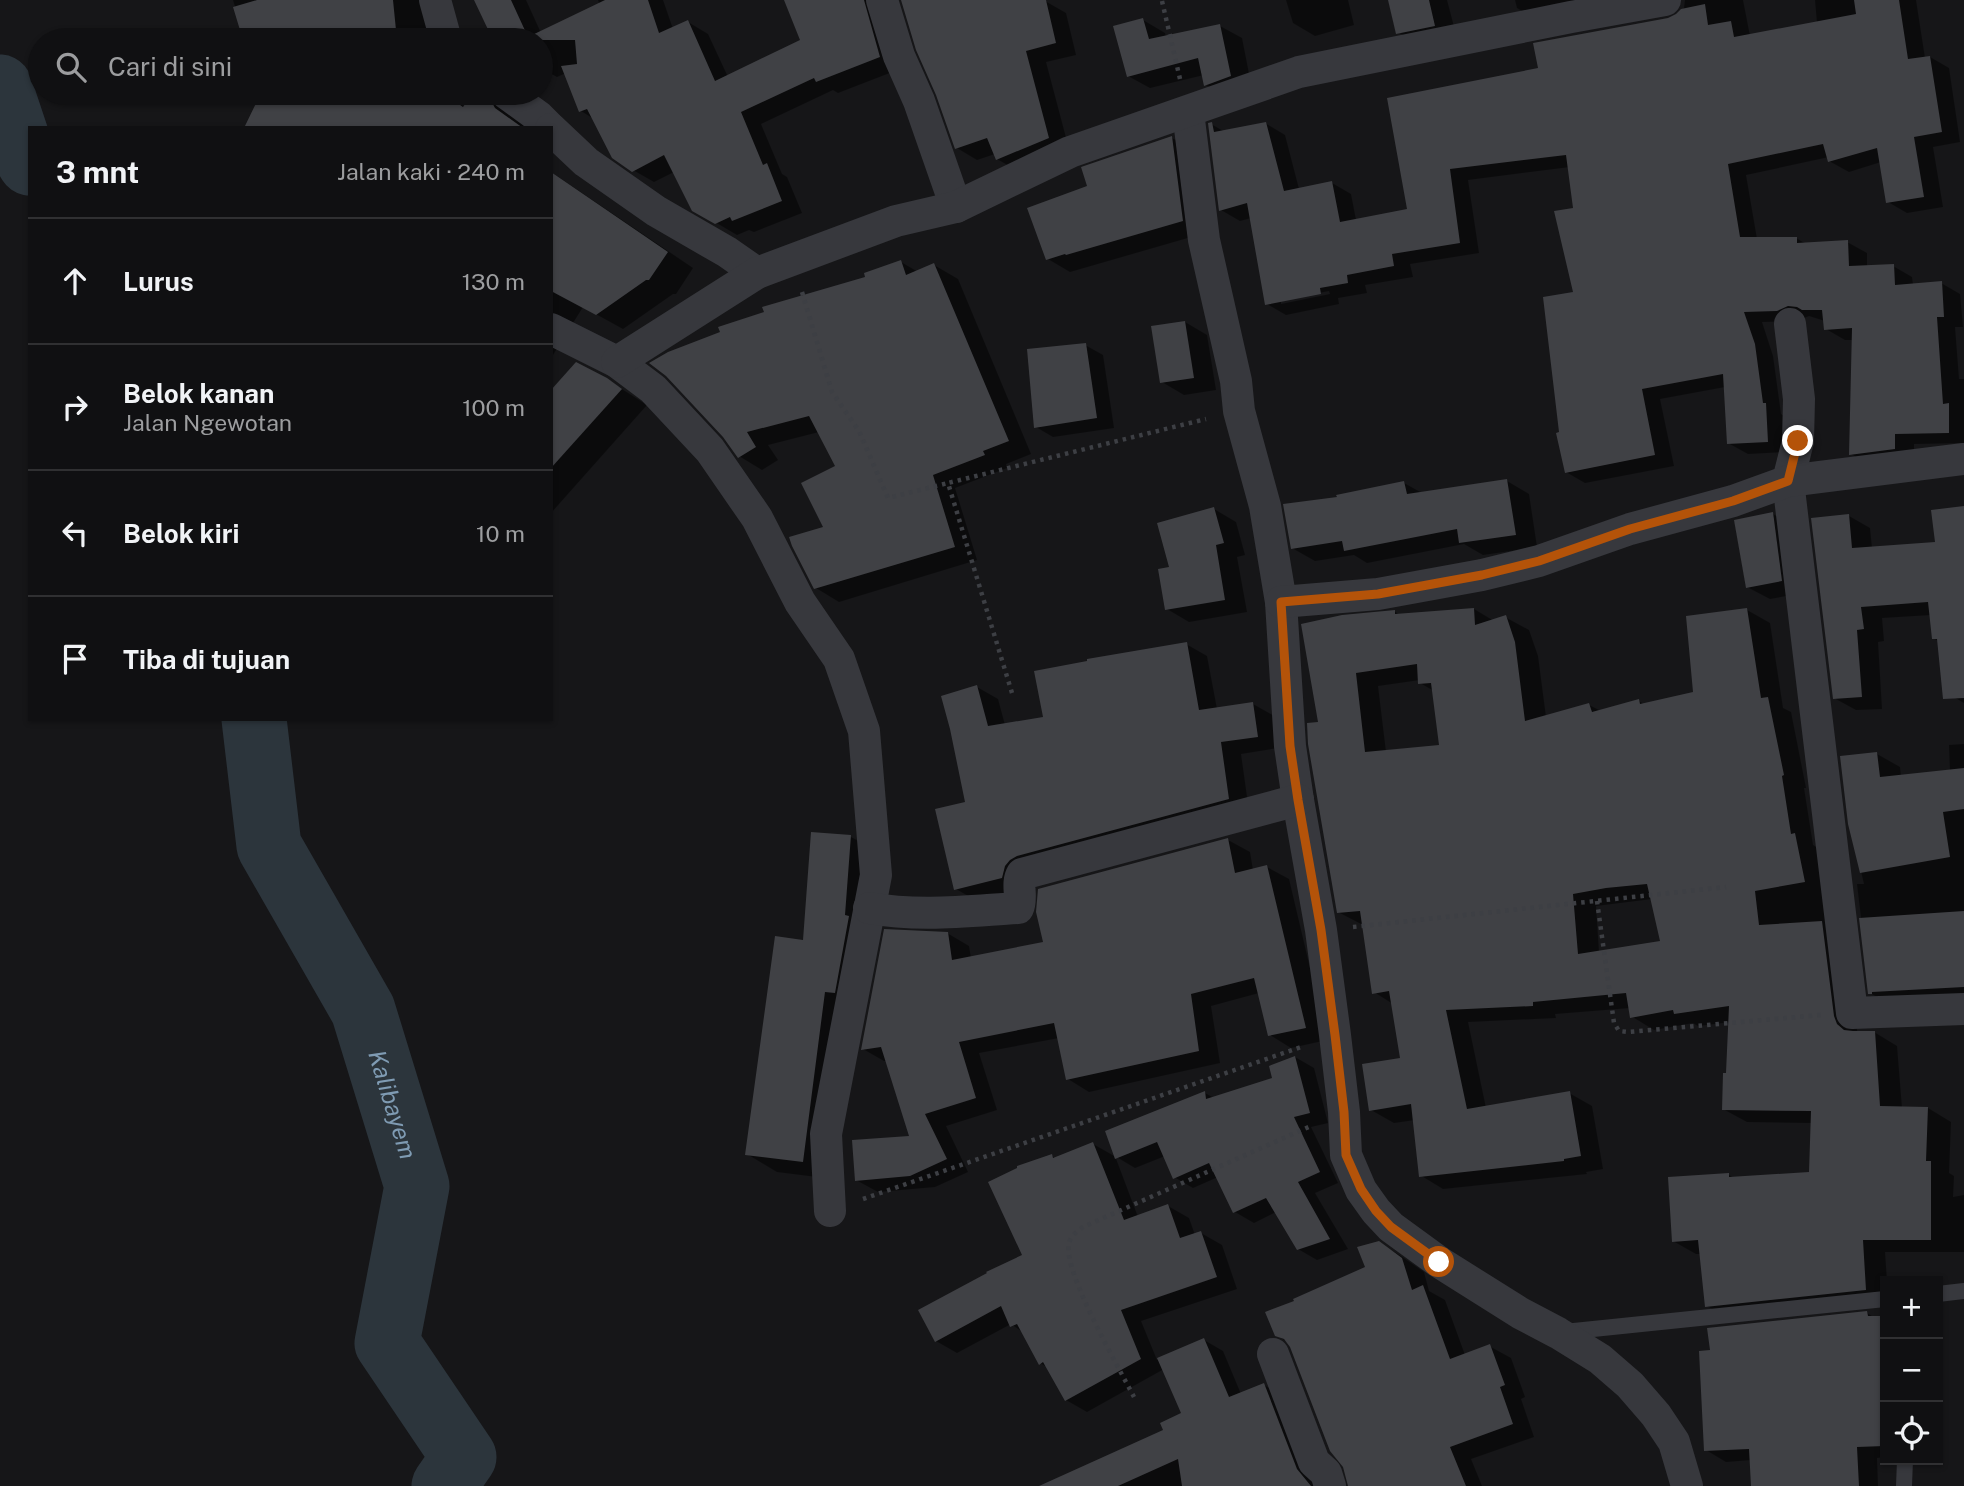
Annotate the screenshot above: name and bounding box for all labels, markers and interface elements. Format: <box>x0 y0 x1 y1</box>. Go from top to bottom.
search box <box>28 28 553 105</box>
icon: search <box>52 48 90 86</box>
text: Cari di sini <box>108 51 232 82</box>
text: 3 mnt <box>56 154 139 190</box>
text: Jalan kaki · 240 m <box>337 158 525 185</box>
icon: ahead <box>56 262 94 300</box>
text: Lurus <box>123 266 194 297</box>
text: 130 m <box>462 268 525 295</box>
text: Belok kanan <box>123 378 274 409</box>
icon: right <box>56 388 94 426</box>
text: 100 m <box>462 394 525 421</box>
text: Jalan Ngewotan <box>123 409 292 436</box>
route end <box>1782 425 1813 456</box>
icon: left <box>56 514 94 552</box>
text: Belok kiri <box>123 518 239 549</box>
text: 10 m <box>476 520 525 547</box>
icon: arrive <box>56 640 94 678</box>
text: Tiba di tujuan <box>123 644 290 675</box>
water label: Kalibayem <box>363 1047 423 1162</box>
route start <box>1423 1246 1454 1277</box>
map controls <box>1880 1276 1943 1465</box>
button: + <box>1880 1276 1943 1339</box>
button: − <box>1880 1339 1943 1402</box>
button: locate <box>1880 1402 1943 1465</box>

